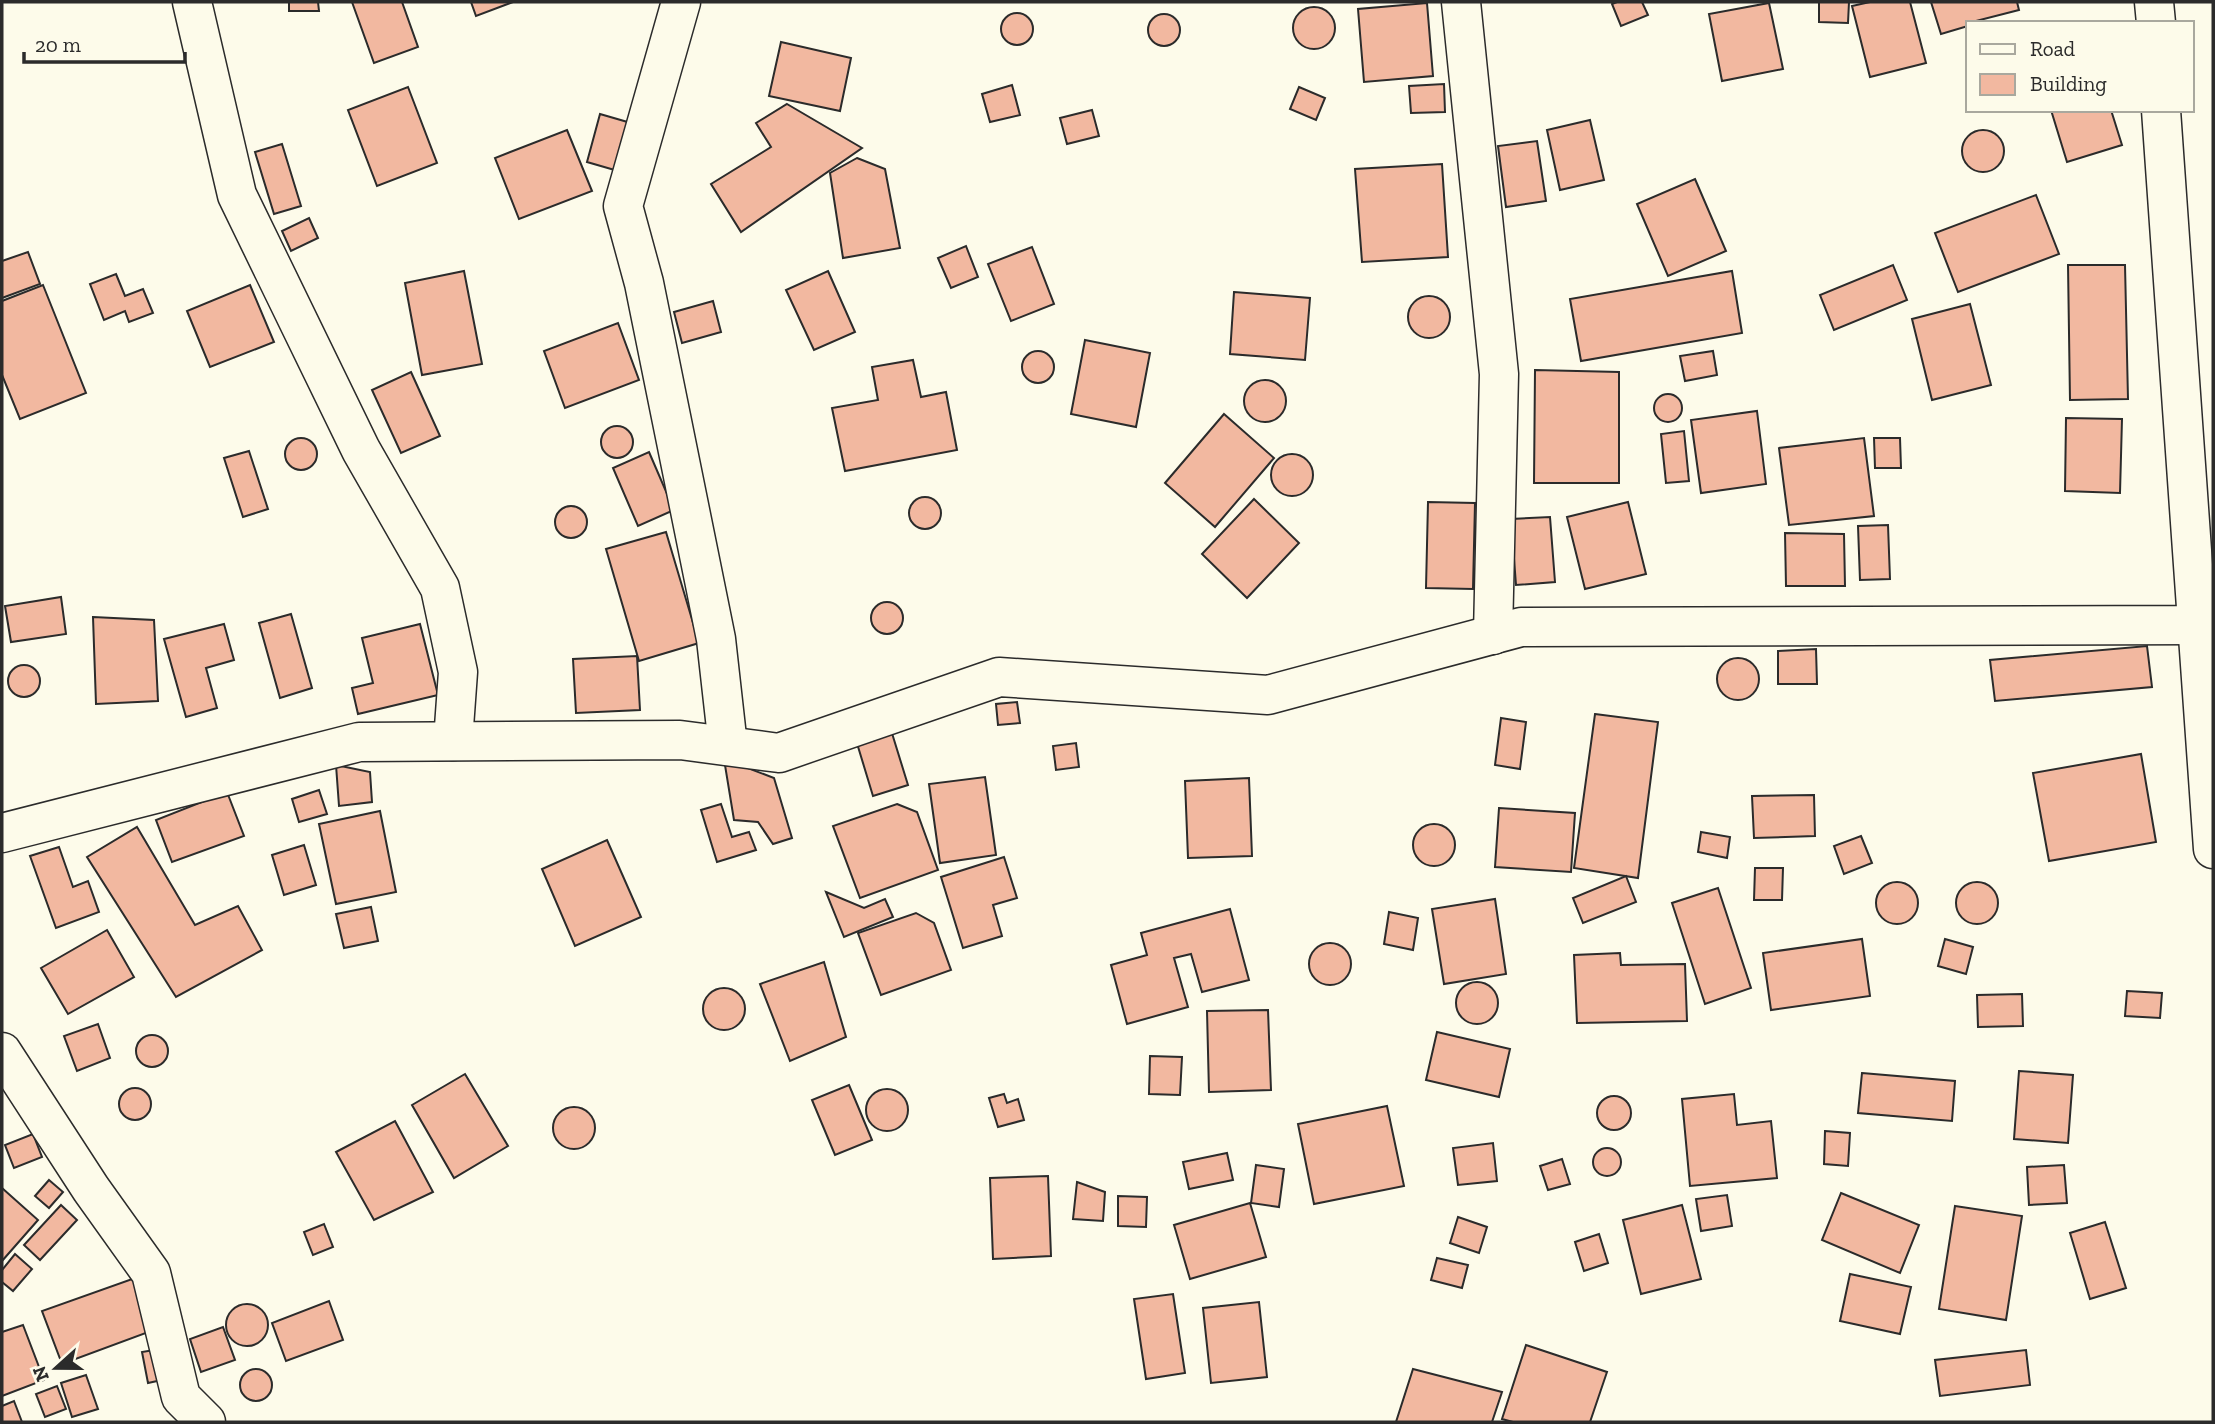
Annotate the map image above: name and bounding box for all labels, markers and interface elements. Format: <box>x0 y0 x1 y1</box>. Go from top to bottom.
scale bar <box>24 21 186 65</box>
legend <box>1966 21 2194 112</box>
text: 20 m <box>35 32 81 57</box>
text: Road <box>2030 36 2076 61</box>
text: Building <box>2030 71 2107 96</box>
north arrow <box>21 1333 91 1403</box>
text: N <box>27 1363 54 1385</box>

